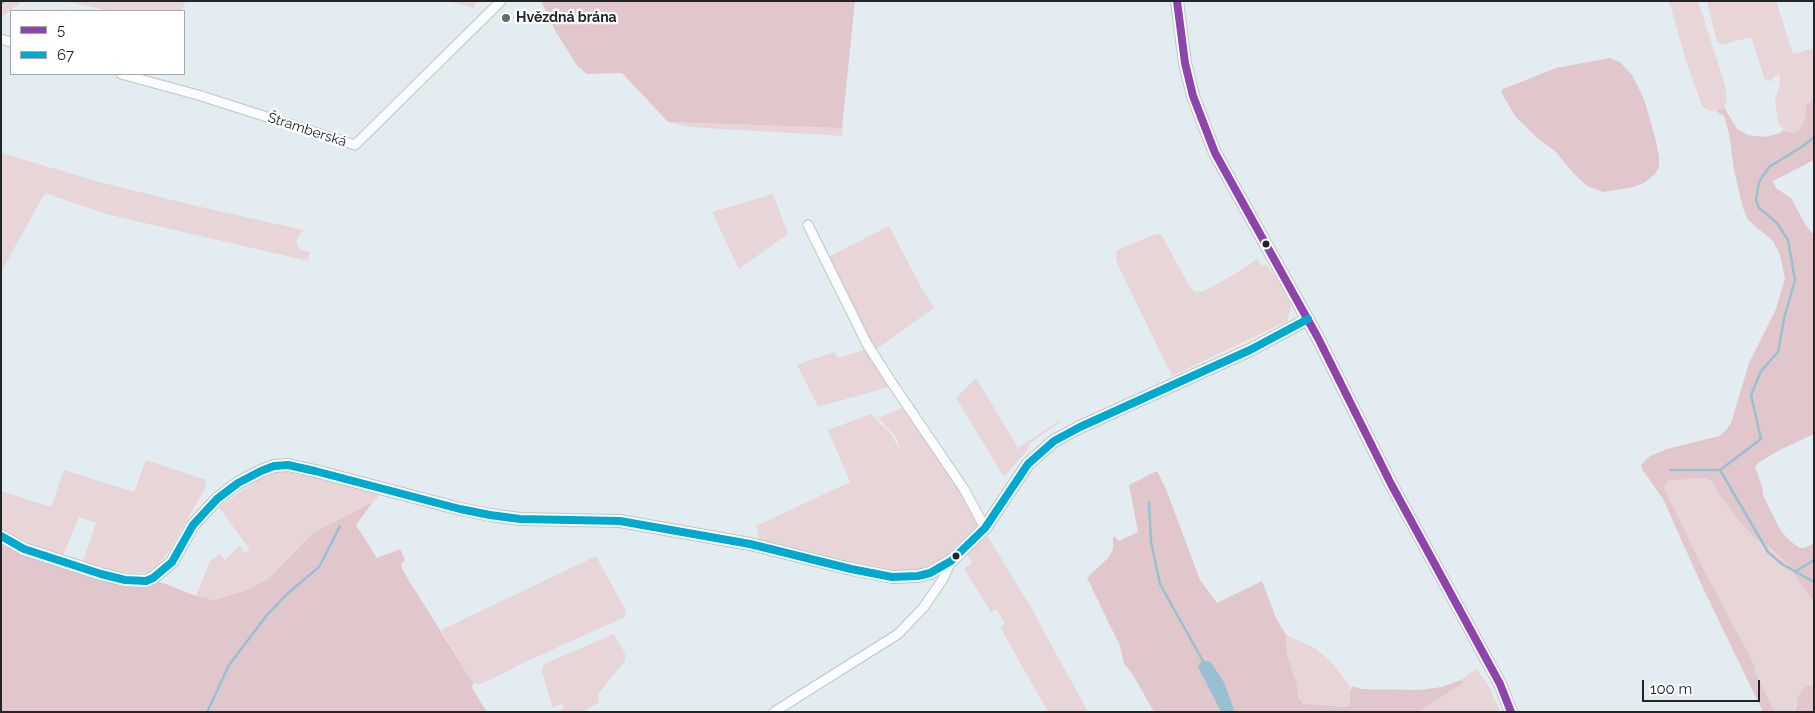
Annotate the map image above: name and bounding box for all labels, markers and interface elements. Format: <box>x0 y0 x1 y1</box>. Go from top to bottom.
legend <box>10 10 185 75</box>
place label: Hvězdná brána <box>516 10 617 26</box>
marker: Hvězdná brána <box>500 12 512 24</box>
text: 5 <box>57 21 65 39</box>
text: 67 <box>57 46 74 64</box>
street label: Štramberská <box>265 109 349 151</box>
unlabelled marker <box>1261 239 1271 249</box>
unlabelled marker <box>951 551 961 561</box>
scale bar <box>1645 670 1762 702</box>
text: 100 m <box>1650 680 1692 698</box>

